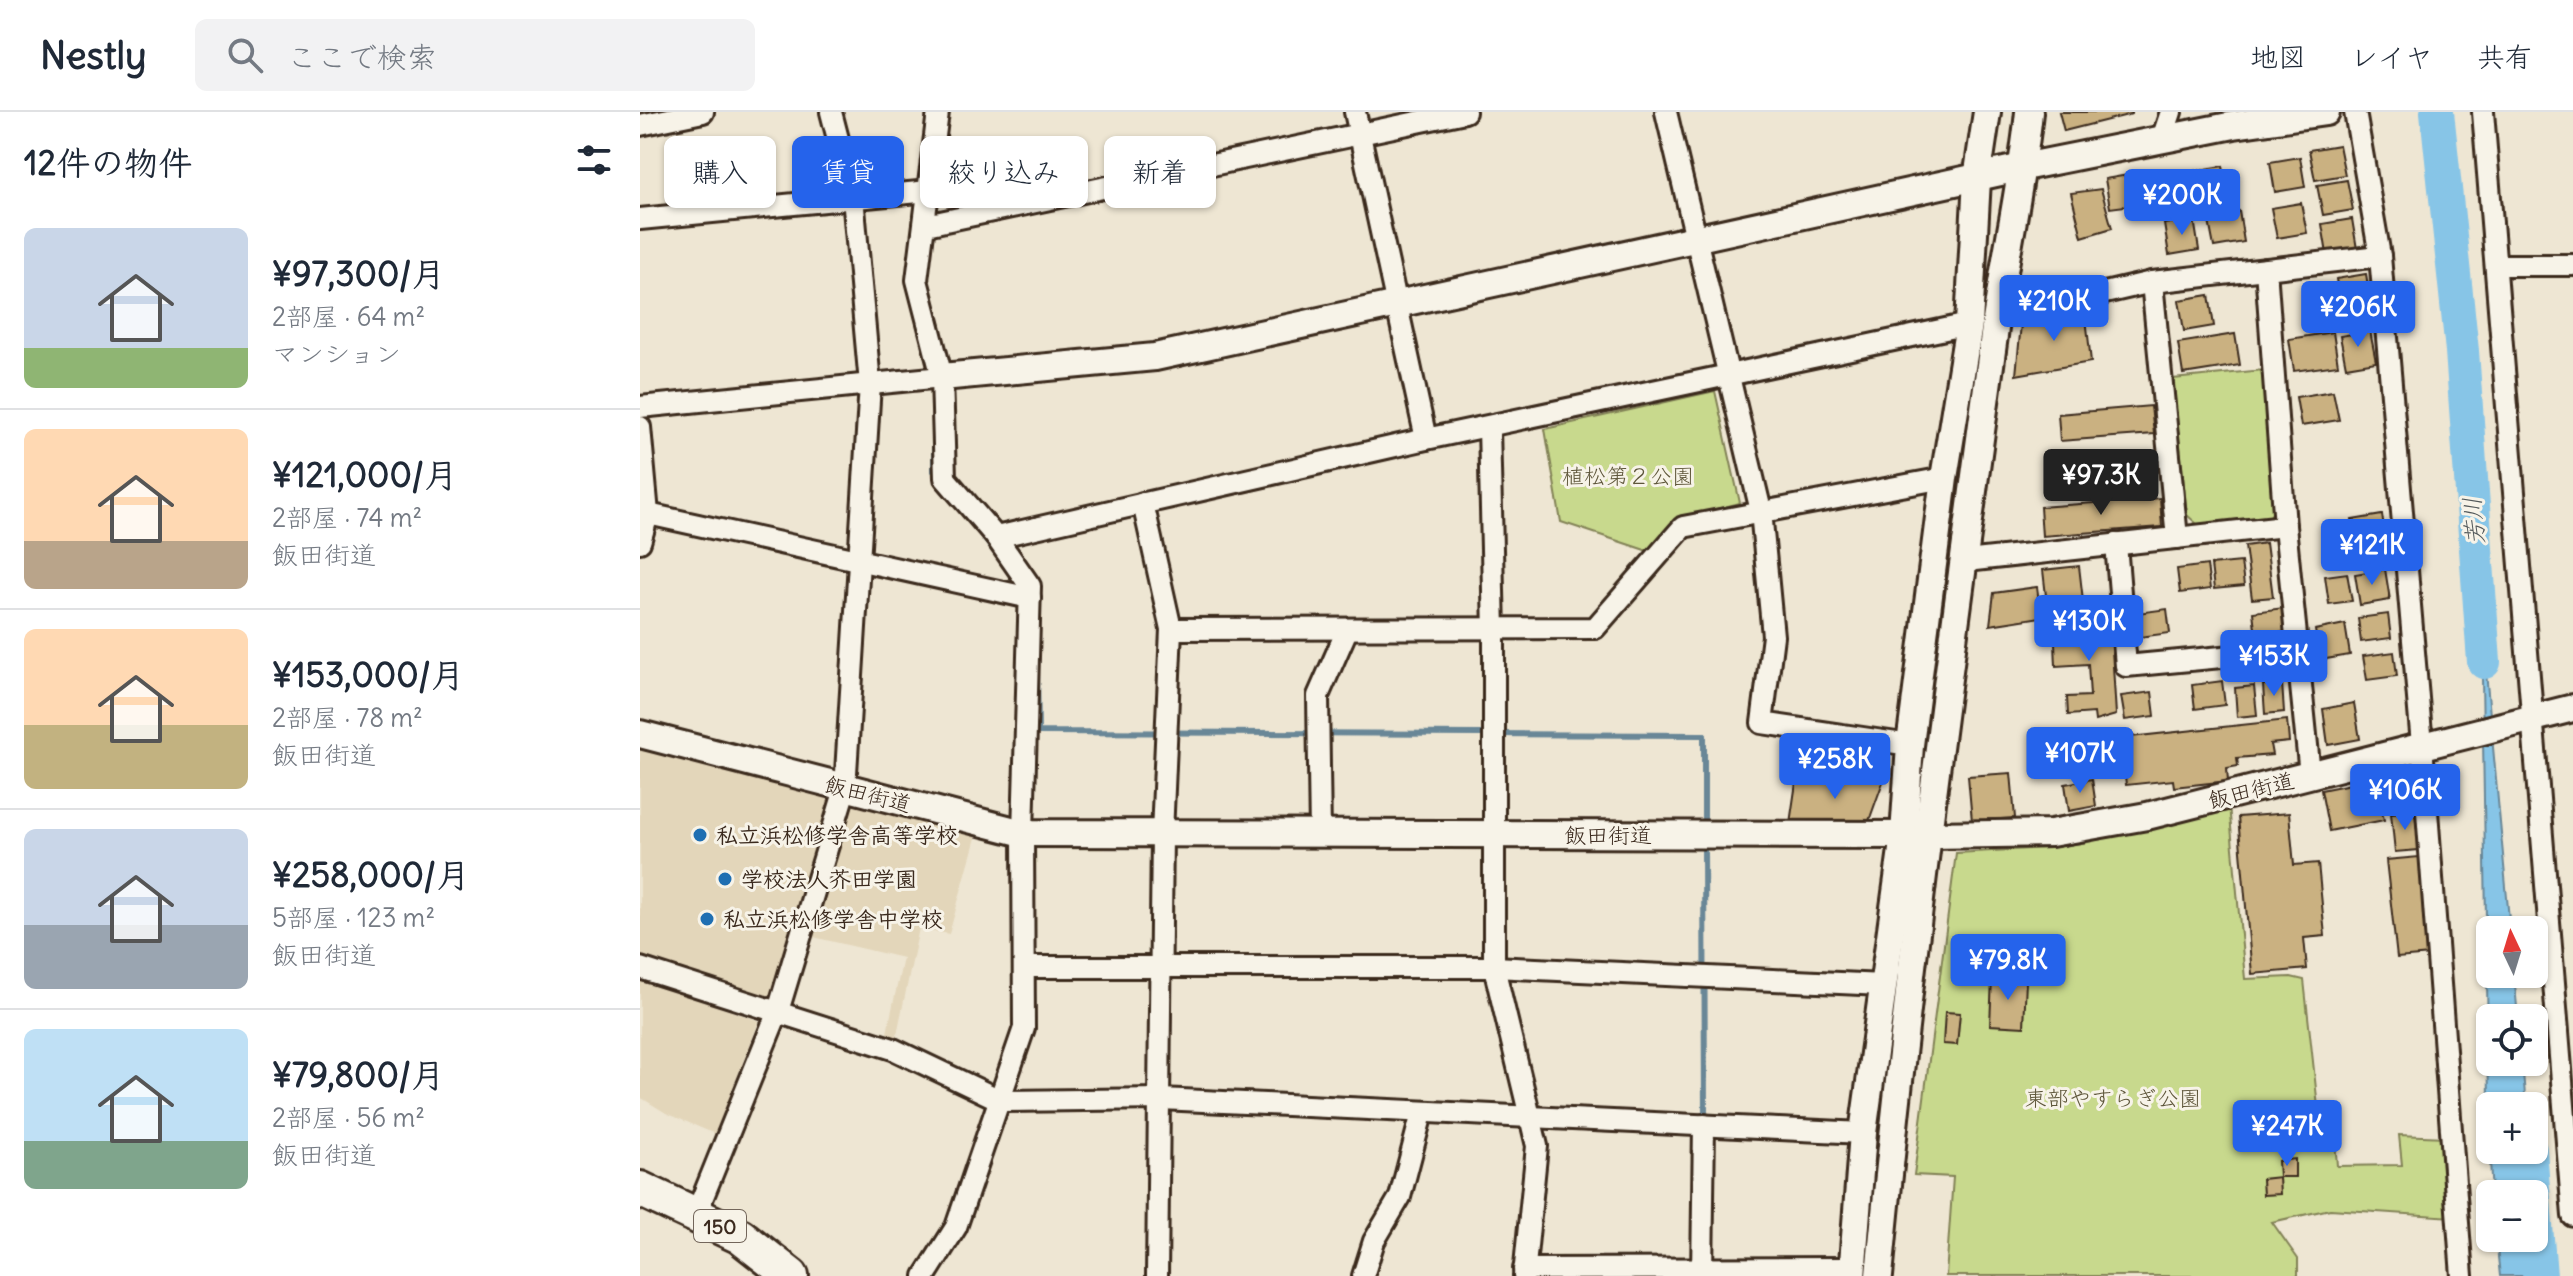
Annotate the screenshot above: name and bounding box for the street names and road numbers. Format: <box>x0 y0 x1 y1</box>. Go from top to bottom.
street label: 飯田街道 <box>2205 766 2297 814</box>
street label: 飯田街道 <box>822 770 914 818</box>
street label: 飯田街道 <box>1564 821 1652 849</box>
road number: 150 <box>694 1210 746 1242</box>

